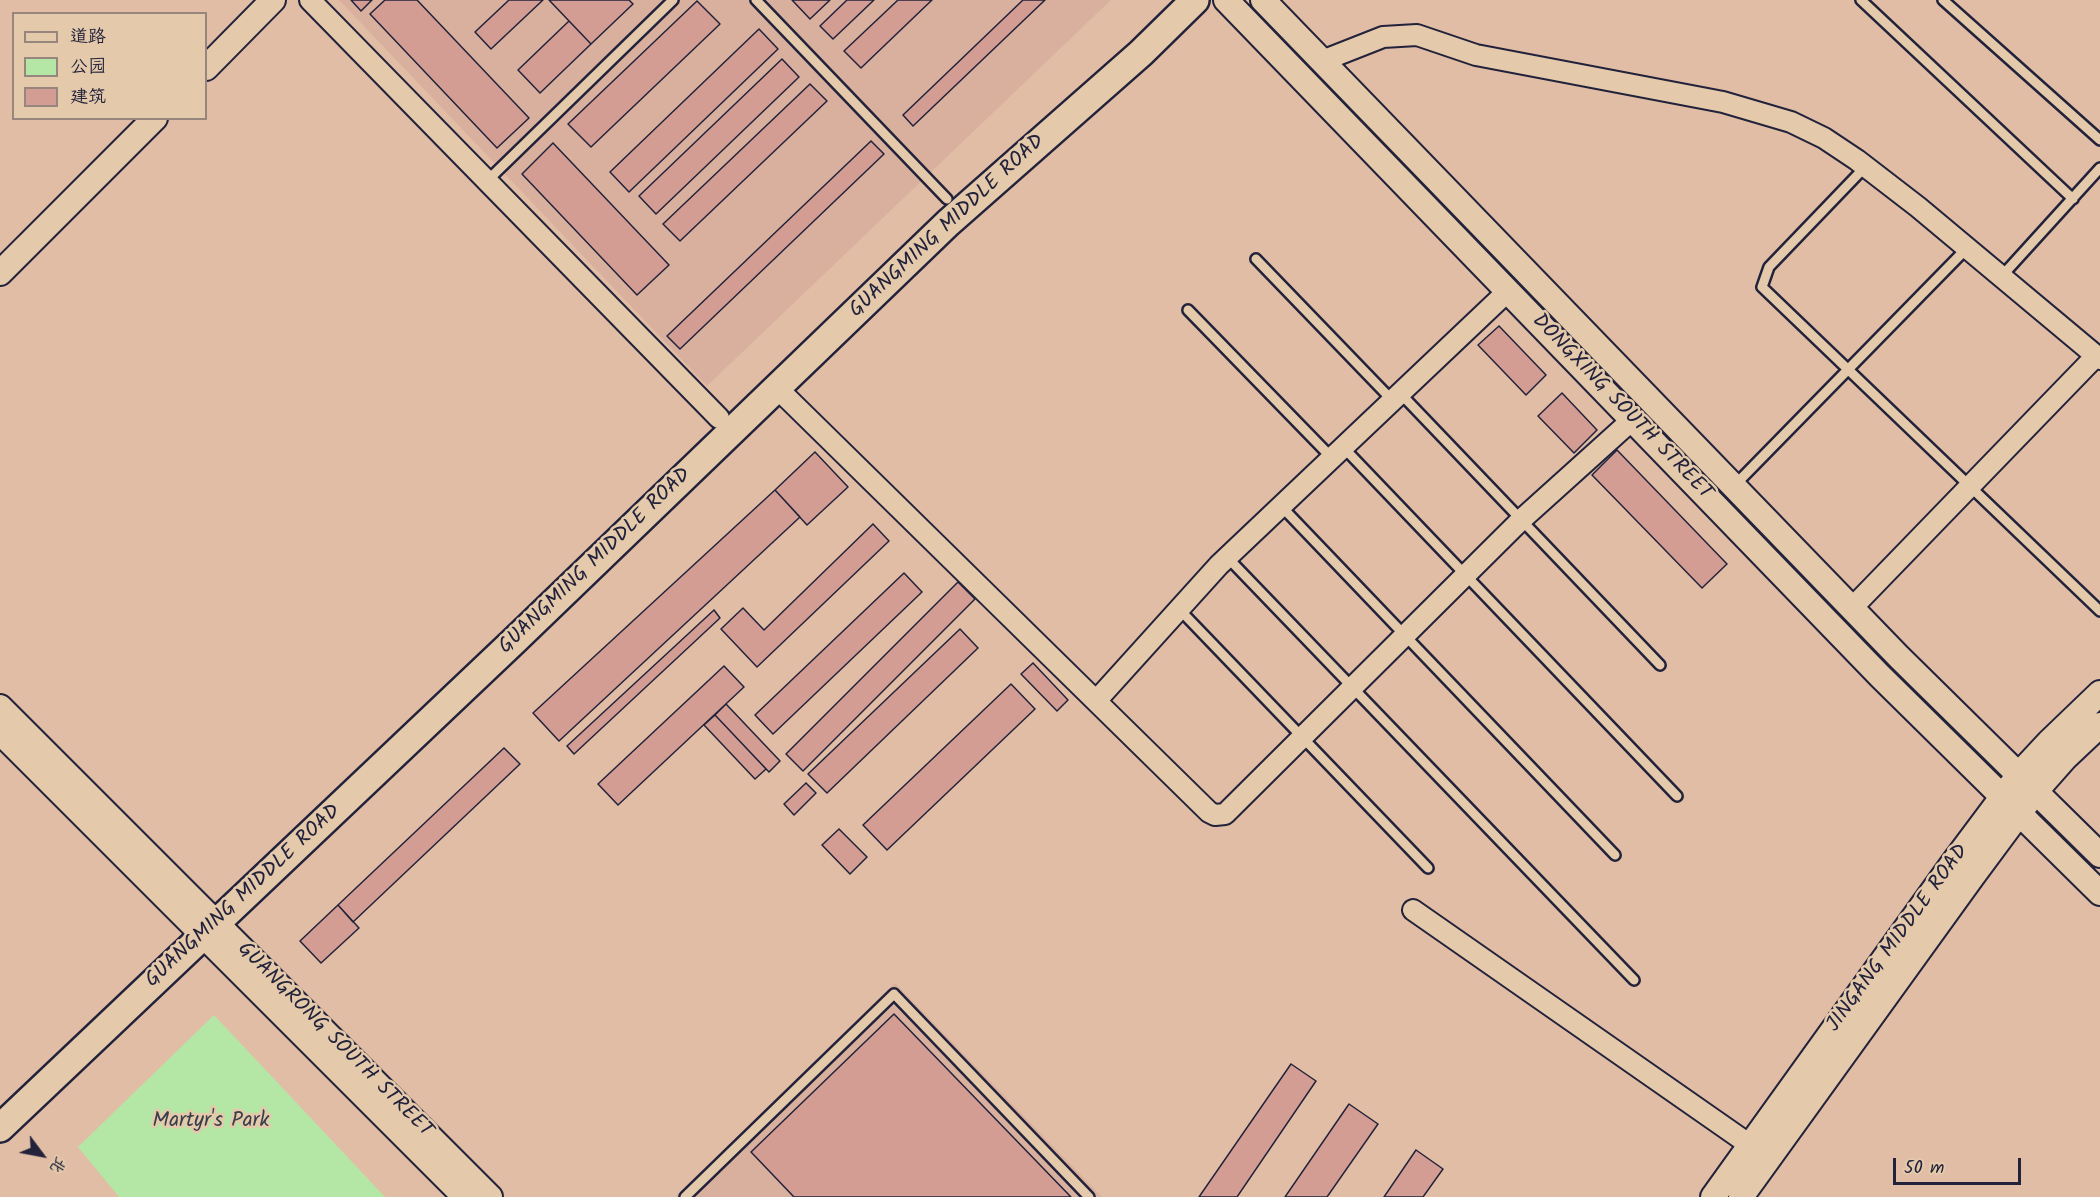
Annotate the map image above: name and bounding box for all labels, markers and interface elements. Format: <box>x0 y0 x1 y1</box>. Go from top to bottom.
legend <box>12 12 207 120</box>
text: 道路 <box>70 23 106 52</box>
text: 公园 <box>70 53 106 82</box>
text: 建筑 <box>70 83 106 112</box>
street label: GUANGMING MIDDLE ROAD <box>845 130 1051 324</box>
street label: DONGXING SOUTH STREET <box>1525 310 1717 506</box>
street label: GUANGMING MIDDLE ROAD <box>495 463 697 661</box>
street label: GUANGMING MIDDLE ROAD <box>141 800 347 994</box>
street label: JINGANG MIDDLE ROAD <box>1823 840 1975 1038</box>
street label: GUANGRONG SOUTH STREET <box>231 938 437 1144</box>
park label: Martyr's Park <box>153 1109 269 1135</box>
north arrow <box>12 1125 72 1185</box>
scale bar <box>1896 1146 2024 1184</box>
text: 北 <box>43 1151 73 1178</box>
text: 50 m <box>1904 1154 1944 1183</box>

